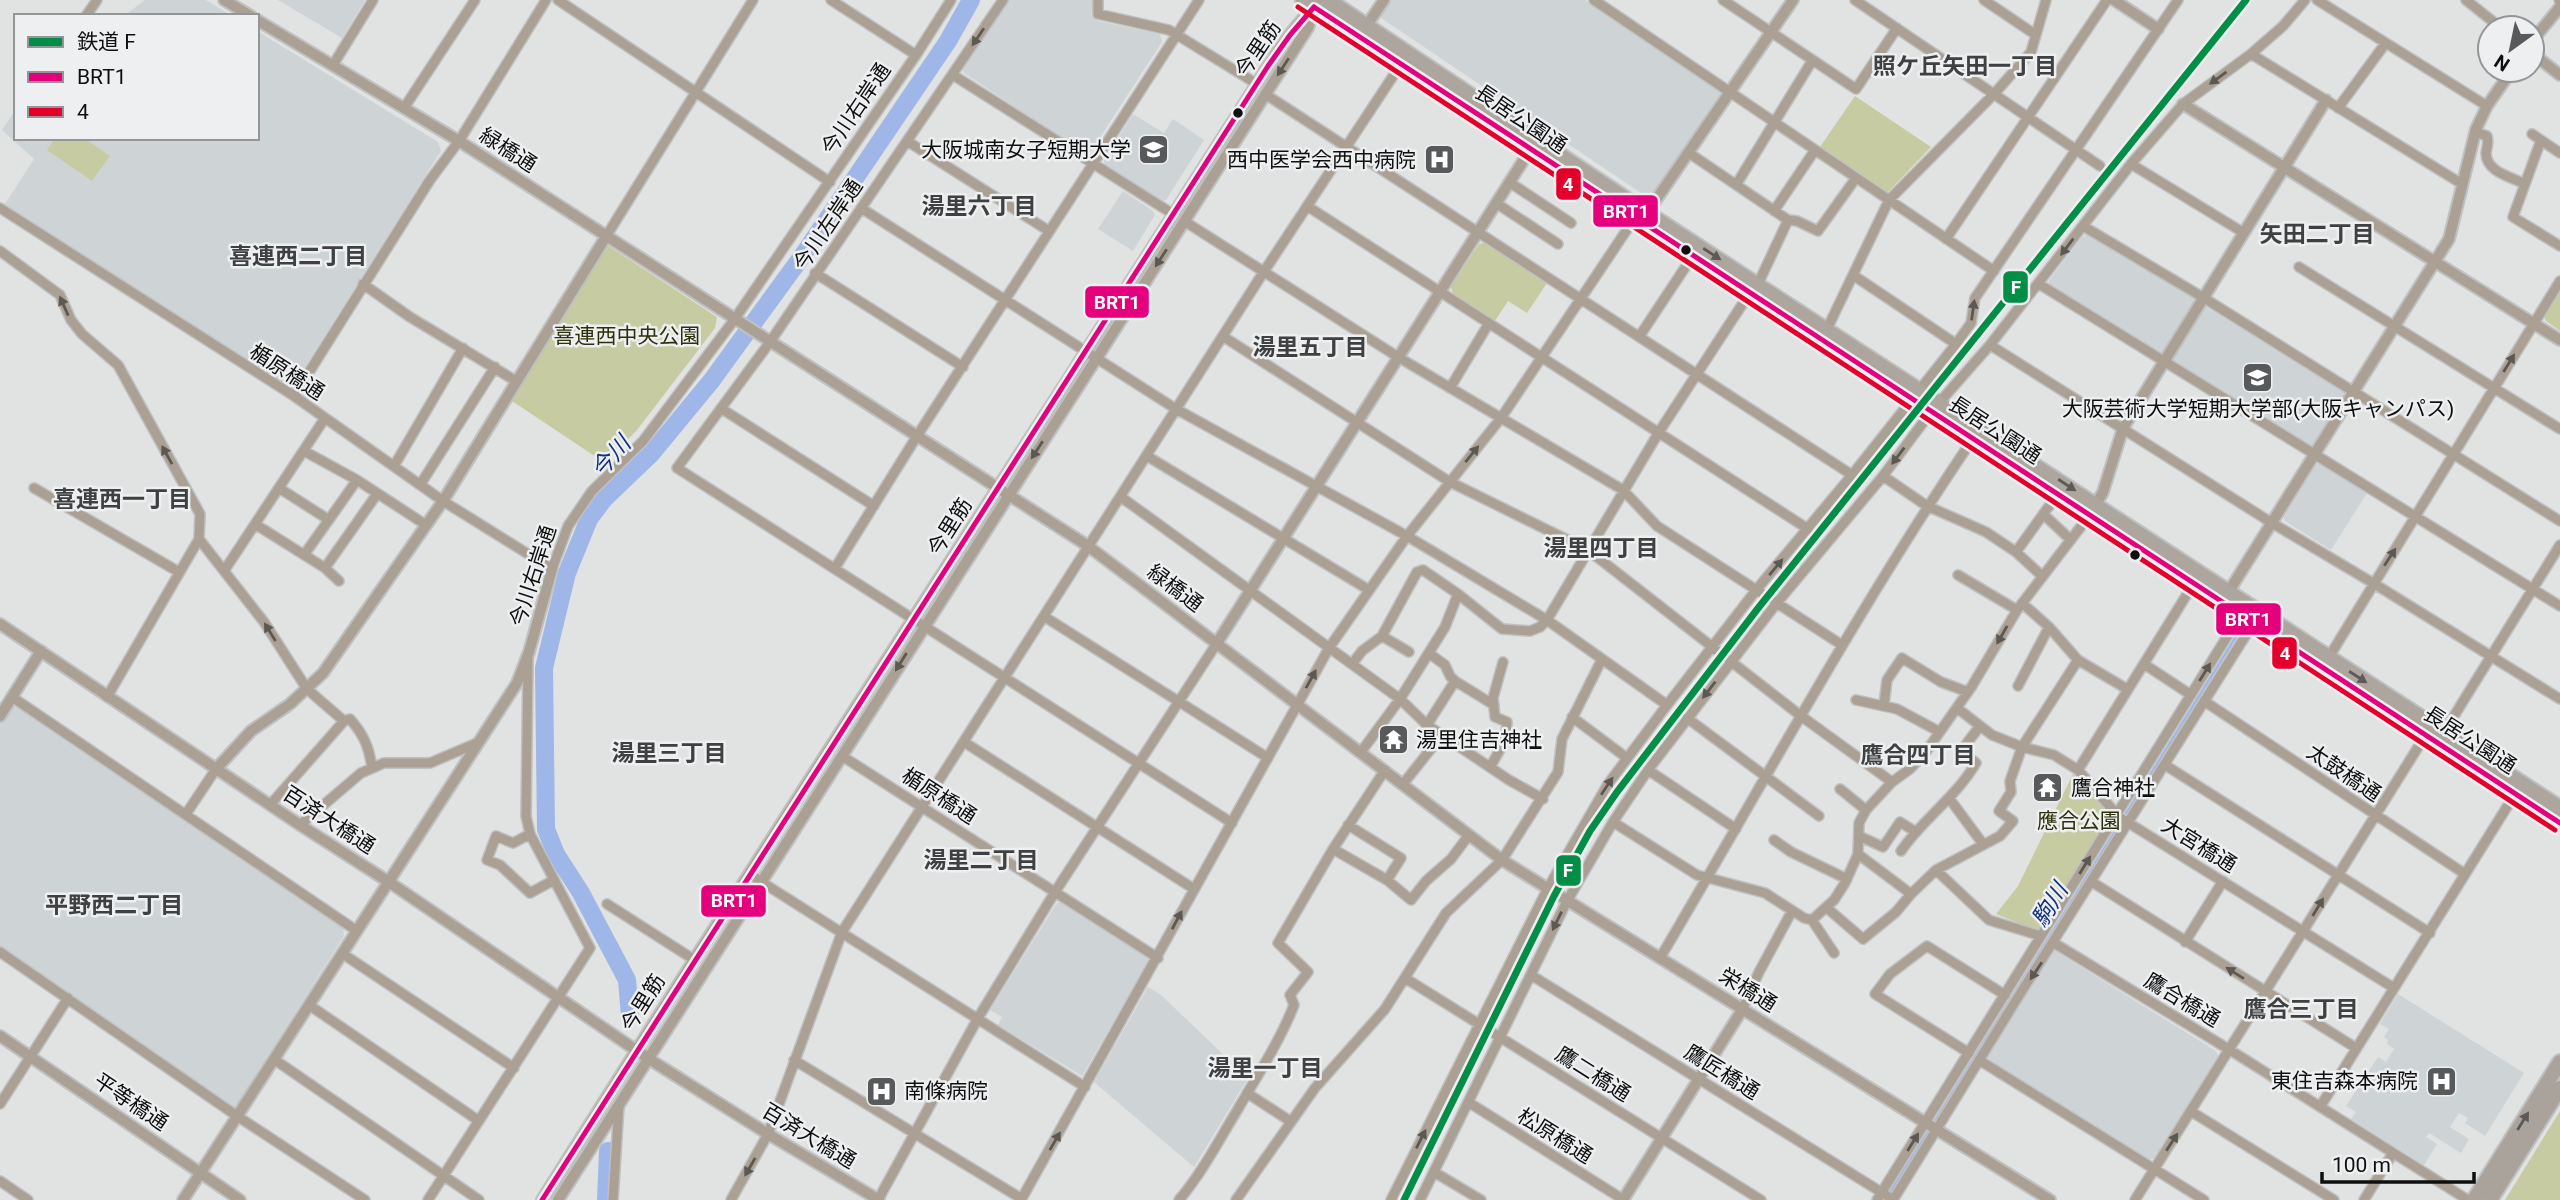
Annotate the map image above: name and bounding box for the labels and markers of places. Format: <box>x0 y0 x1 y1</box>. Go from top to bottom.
unlabelled marker <box>1231 106 1245 120</box>
school or university icon: 大阪城南女子短期大学 <box>1137 133 1171 167</box>
place label: 大阪城南女子短期大学 <box>921 138 1131 162</box>
hospital icon: 西中医学会西中病院 <box>1422 143 1456 177</box>
place label: 西中医学会西中病院 <box>1227 148 1416 172</box>
unlabelled marker <box>1679 243 1693 257</box>
school or university icon: 大阪芸術大学短期大学部(大阪キャンパス) <box>2241 360 2275 394</box>
place label: 大阪芸術大学短期大学部(大阪キャンパス) <box>2062 397 2454 421</box>
unlabelled marker <box>2128 548 2142 562</box>
temple icon: 湯里住吉神社 <box>1376 723 1410 757</box>
place label: 湯里住吉神社 <box>1416 728 1542 752</box>
temple icon: 鷹合神社 <box>2031 771 2065 805</box>
place label: 鷹合神社 <box>2071 776 2155 800</box>
hospital icon: 東住吉森本病院 <box>2424 1064 2458 1098</box>
place label: 東住吉森本病院 <box>2271 1069 2418 1093</box>
hospital icon: 南條病院 <box>864 1074 898 1108</box>
place label: 南條病院 <box>904 1079 988 1103</box>

